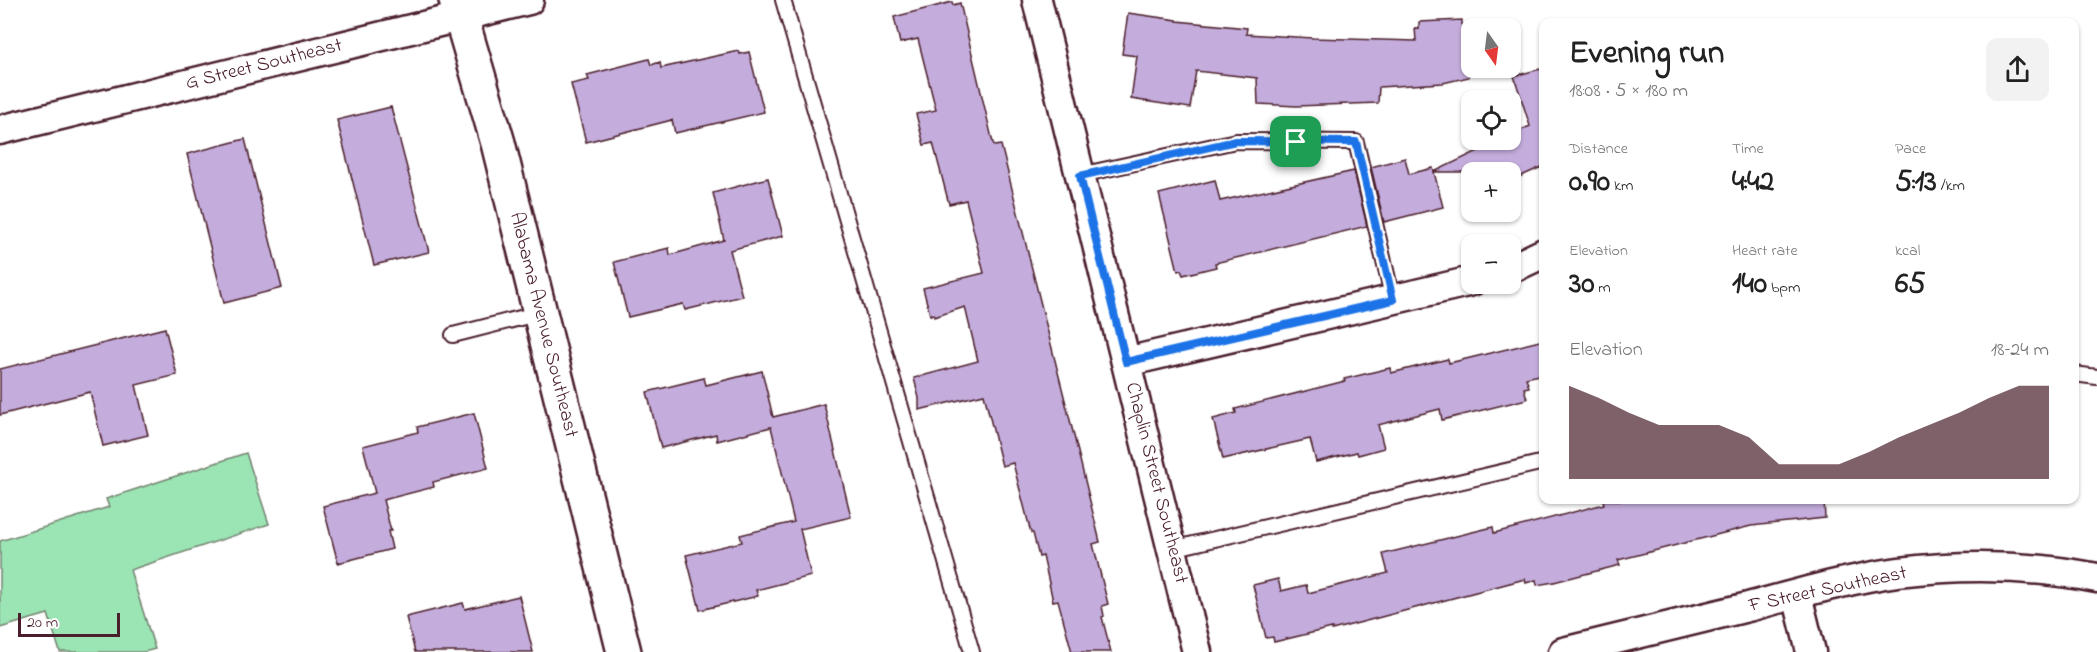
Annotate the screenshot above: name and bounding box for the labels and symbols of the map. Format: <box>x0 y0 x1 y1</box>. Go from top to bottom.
north arrow <box>1461 18 1521 78</box>
street label: G Street Southeast <box>183 31 346 98</box>
pin <box>1270 116 1321 167</box>
street label: Alabama Avenue Southeast <box>501 209 585 441</box>
street label: Chaplin Street Southeast <box>1117 379 1195 587</box>
street label: F Street Southeast <box>1745 559 1910 621</box>
scale bar <box>18 610 120 638</box>

